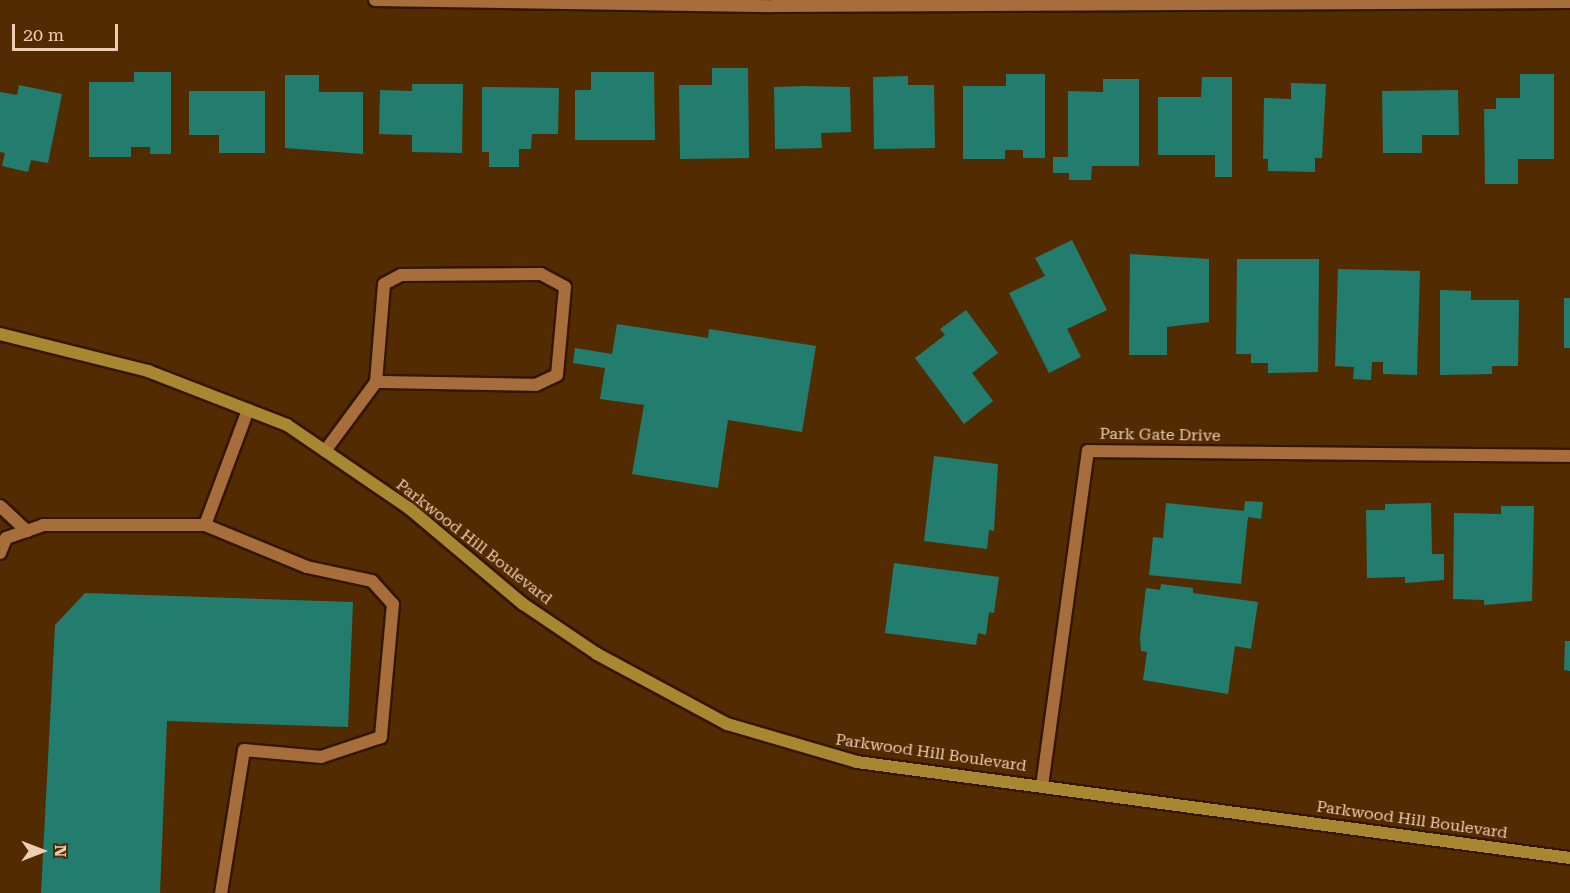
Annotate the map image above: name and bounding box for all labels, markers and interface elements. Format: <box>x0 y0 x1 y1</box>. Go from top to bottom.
scale bar <box>15 12 122 50</box>
text: 20 m <box>23 24 64 45</box>
street label: Park Gate Drive <box>1099 424 1221 446</box>
street label: Parkwood Hill Boulevard <box>392 475 556 609</box>
street label: Parkwood Hill Boulevard <box>834 730 1028 776</box>
street label: Parkwood Hill Boulevard <box>1315 797 1509 843</box>
north arrow <box>12 821 72 881</box>
text: N <box>51 845 70 857</box>

